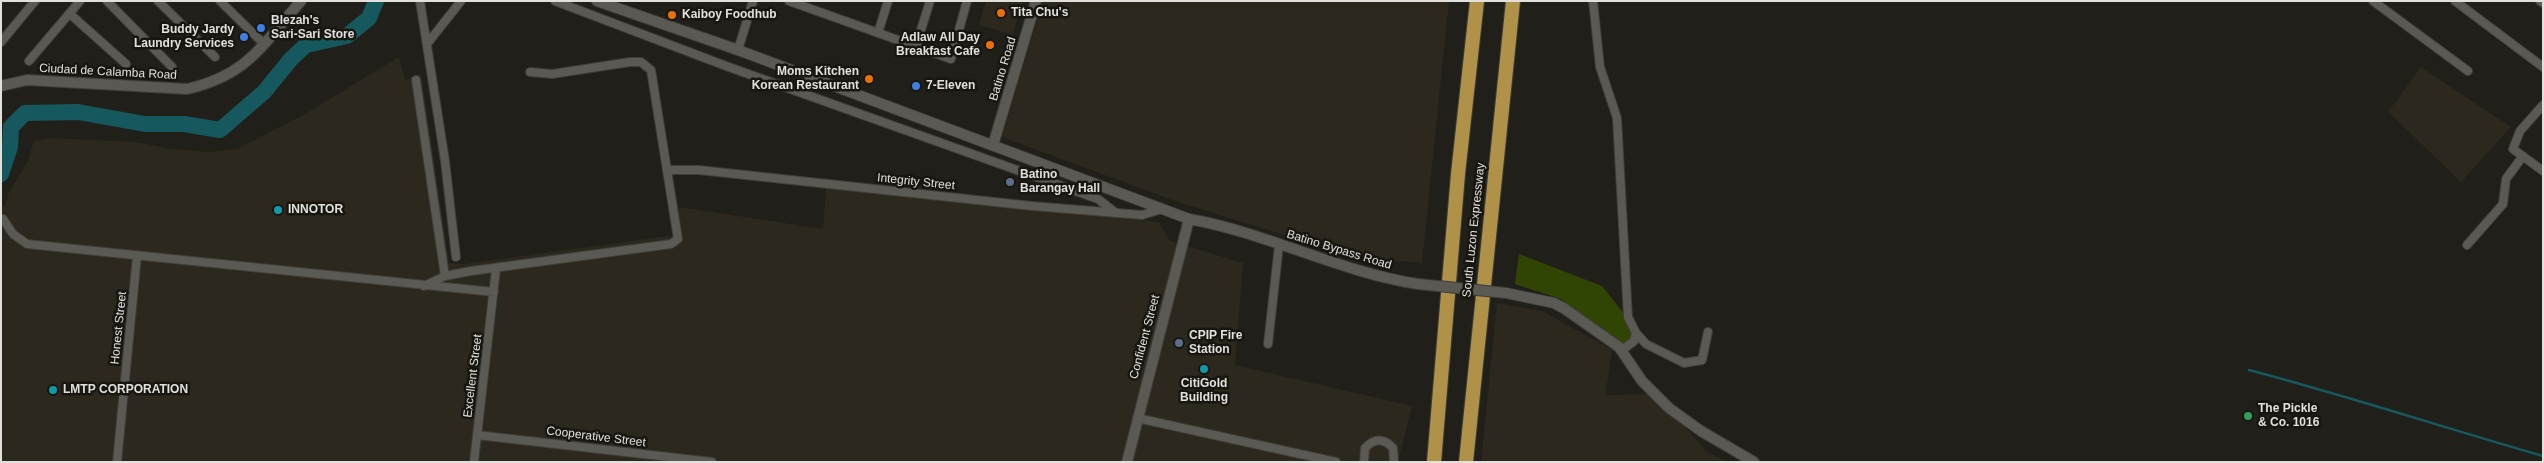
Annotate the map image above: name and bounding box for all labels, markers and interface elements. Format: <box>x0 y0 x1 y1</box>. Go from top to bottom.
place label: Tita Chu's <box>1011 6 1068 20</box>
marker: Tita Chu's <box>995 7 1007 19</box>
place label: Kaiboy Foodhub <box>682 8 777 22</box>
marker: Kaiboy Foodhub <box>666 9 678 21</box>
place label: Blezah's Sari-Sari Store <box>271 14 354 42</box>
marker: Blezah's Sari-Sari Store <box>255 22 267 34</box>
place label: Buddy Jardy Laundry Services <box>134 23 234 51</box>
marker: Buddy Jardy Laundry Services <box>238 31 250 43</box>
place label: Adlaw All Day Breakfast Cafe <box>896 31 980 59</box>
street label: Batino Road <box>986 35 1020 103</box>
marker: Adlaw All Day Breakfast Cafe <box>984 39 996 51</box>
street label: Ciudad de Calamba Road <box>39 61 177 83</box>
place label: Moms Kitchen Korean Restaurant <box>752 65 859 93</box>
marker: Moms Kitchen Korean Restaurant <box>863 73 875 85</box>
place label: 7-Eleven <box>926 79 975 93</box>
marker: 7-Eleven <box>910 80 922 92</box>
street label: South Luzon Expressway <box>1460 162 1488 298</box>
place label: Batino Barangay Hall <box>1020 168 1100 196</box>
street label: Integrity Street <box>876 171 956 193</box>
marker: Batino Barangay Hall <box>1004 176 1016 188</box>
place label: INNOTOR <box>288 203 343 217</box>
marker: INNOTOR <box>272 204 284 216</box>
street label: Batino Bypass Road <box>1285 227 1393 273</box>
street label: Honest Street <box>108 291 130 365</box>
street label: Confident Street <box>1127 293 1163 381</box>
place label: CPIP Fire Station <box>1189 329 1242 357</box>
street label: Excellent Street <box>461 333 485 419</box>
marker: CPIP Fire Station <box>1173 337 1185 349</box>
marker: CitiGold Building <box>1198 363 1210 375</box>
place label: CitiGold Building <box>1180 377 1228 405</box>
place label: LMTP CORPORATION <box>63 383 188 397</box>
marker: LMTP CORPORATION <box>47 384 59 396</box>
place label: The Pickle & Co. 1016 <box>2258 402 2319 430</box>
marker: The Pickle & Co. 1016 <box>2242 410 2254 422</box>
street label: Cooperative Street <box>545 424 647 450</box>

